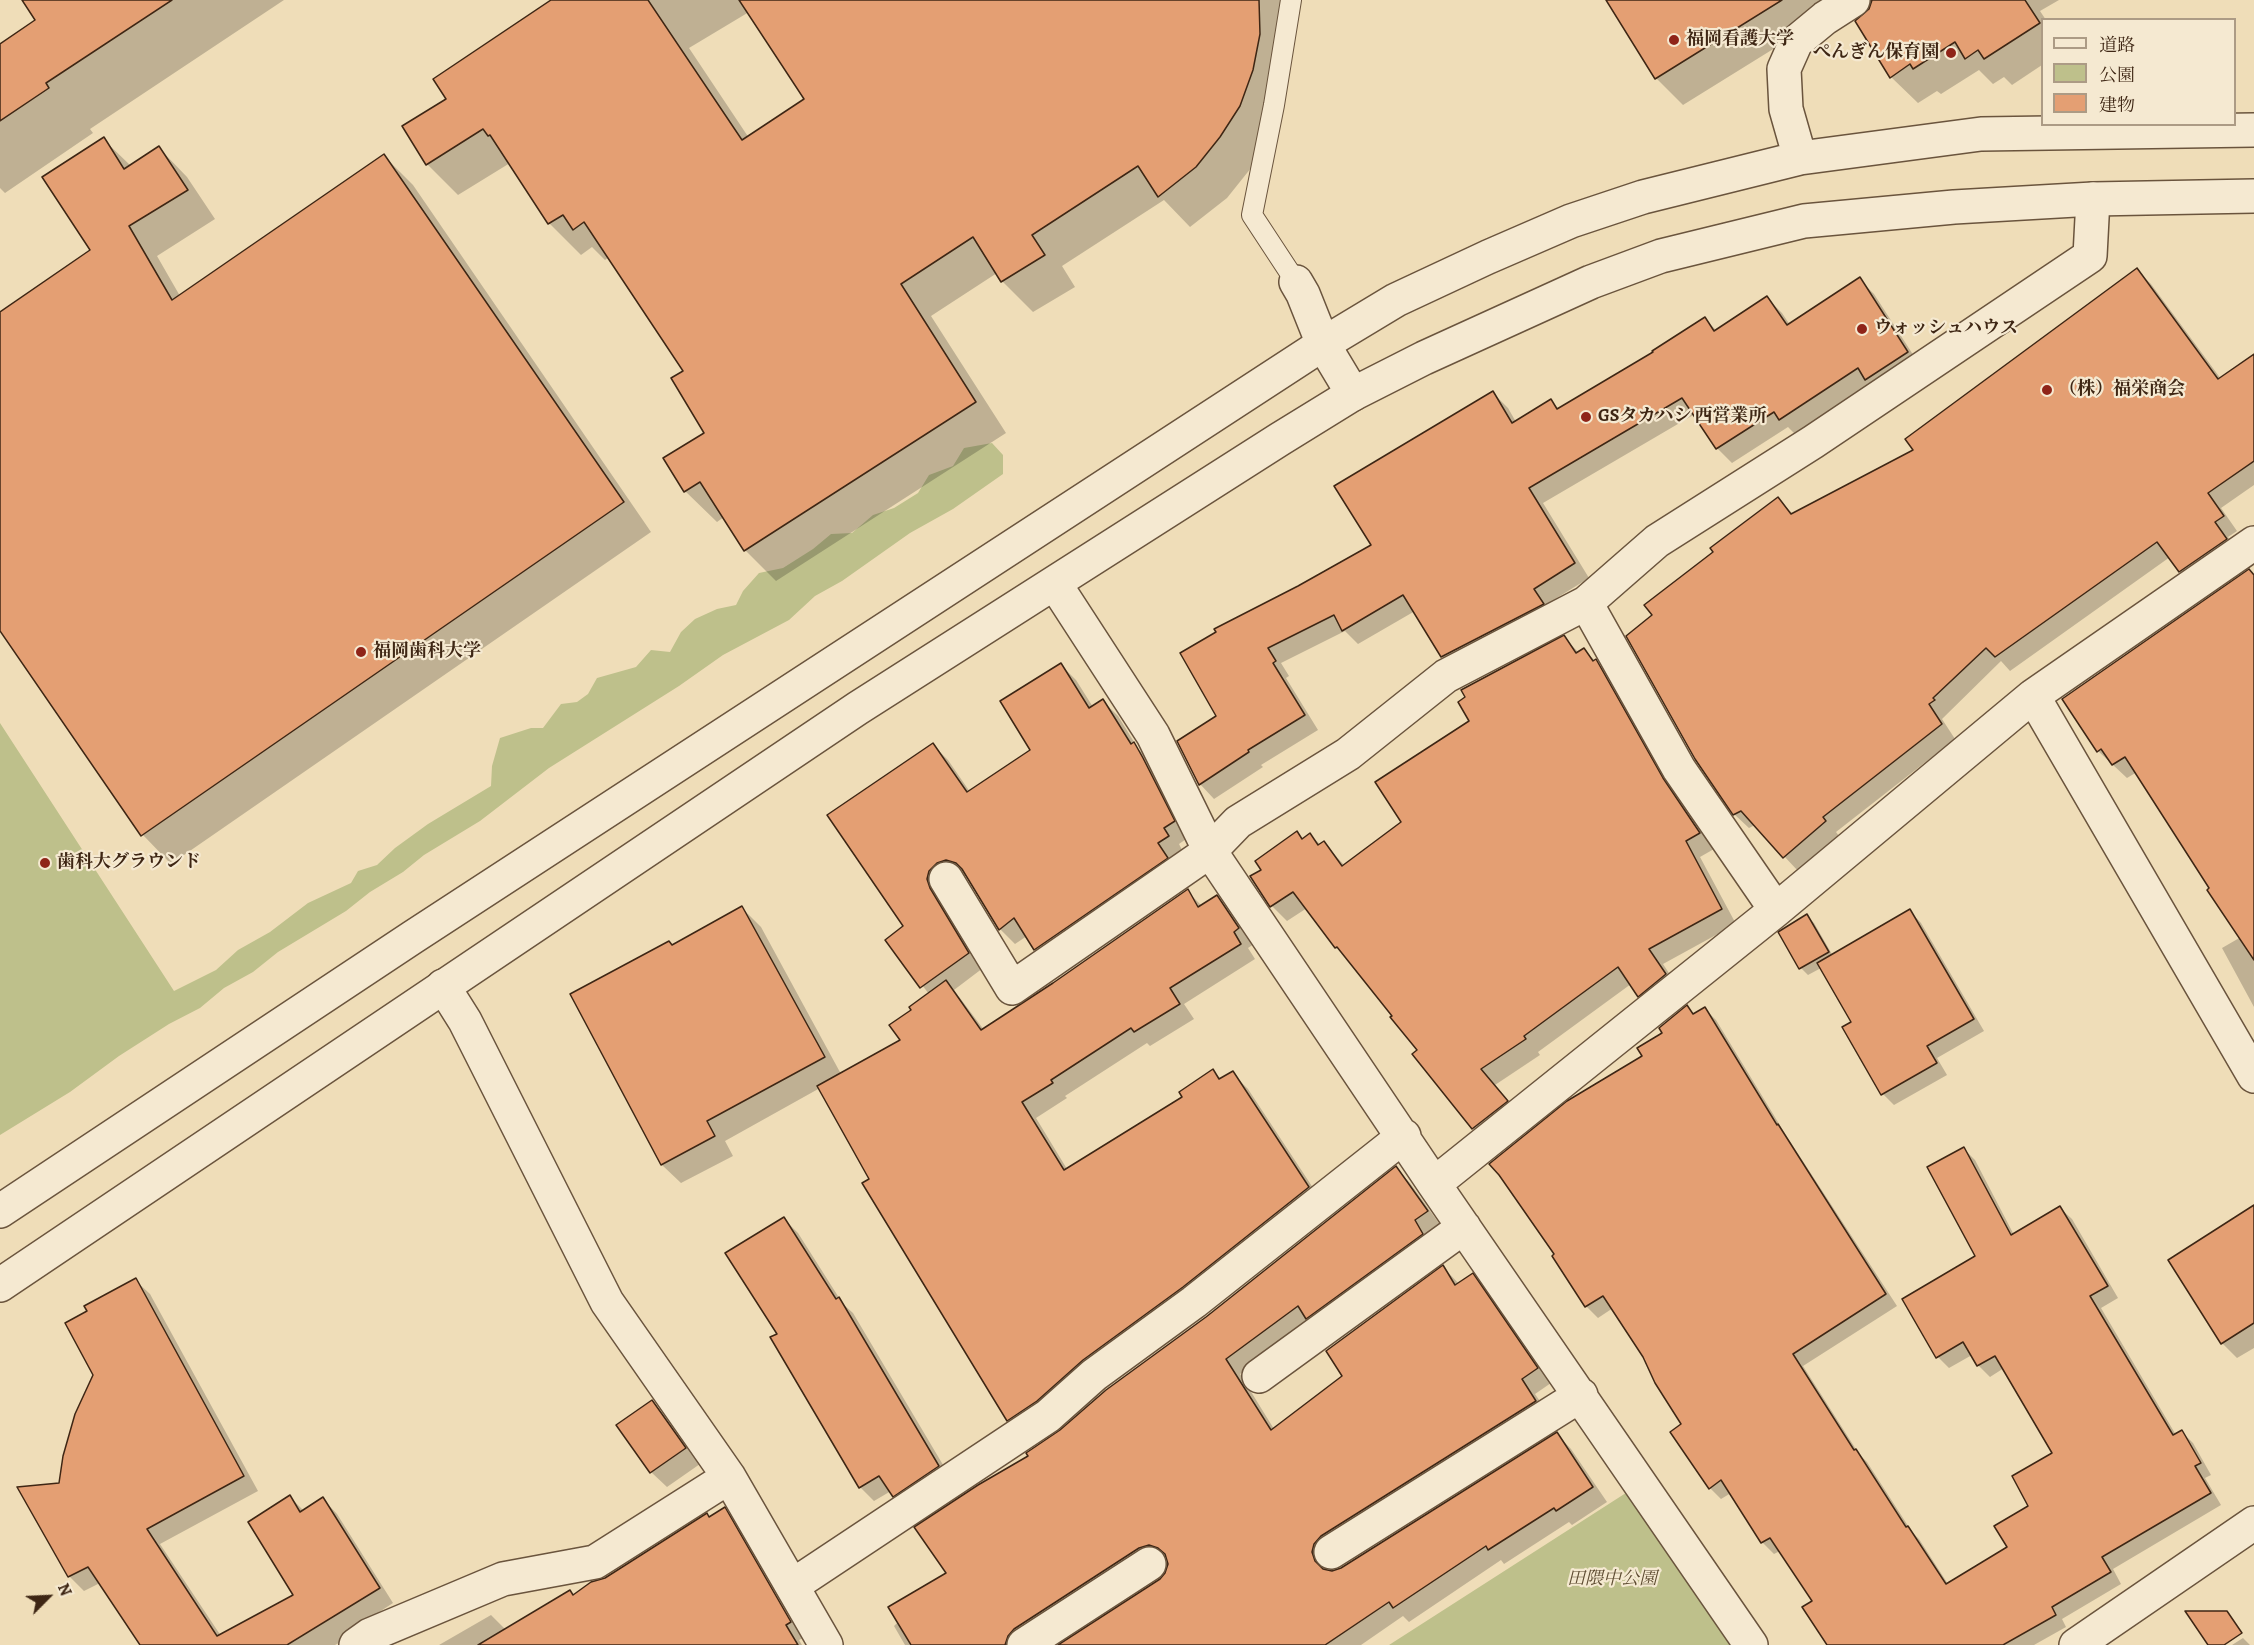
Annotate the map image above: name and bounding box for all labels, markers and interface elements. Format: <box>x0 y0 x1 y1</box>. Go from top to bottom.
legend <box>2041 18 2236 126</box>
place label: 福岡看護大学 <box>1686 29 1794 51</box>
marker: 福岡看護大学 <box>1667 33 1681 47</box>
text: 道路 <box>2099 33 2135 57</box>
place label: ぺんぎん保育園 <box>1813 42 1939 64</box>
marker: ぺんぎん保育園 <box>1944 46 1958 60</box>
text: 公園 <box>2099 63 2135 87</box>
text: 建物 <box>2099 93 2135 117</box>
place label: ウォッシュハウス <box>1874 318 2018 340</box>
marker: ウォッシュハウス <box>1855 322 1869 336</box>
place label: （株）福栄商会 <box>2059 379 2185 401</box>
marker: （株）福栄商会 <box>2040 383 2054 397</box>
place label: GSタカハシ 西営業所 <box>1598 406 1767 428</box>
marker: GSタカハシ 西営業所 <box>1579 410 1593 424</box>
place label: 福岡歯科大学 <box>373 641 481 663</box>
marker: 福岡歯科大学 <box>354 645 368 659</box>
place label: 歯科大グラウンド <box>57 852 201 874</box>
marker: 歯科大グラウンド <box>38 856 52 870</box>
north arrow <box>18 1567 78 1627</box>
park label: 田隈中公園 <box>1567 1569 1657 1591</box>
text: N <box>52 1580 77 1599</box>

